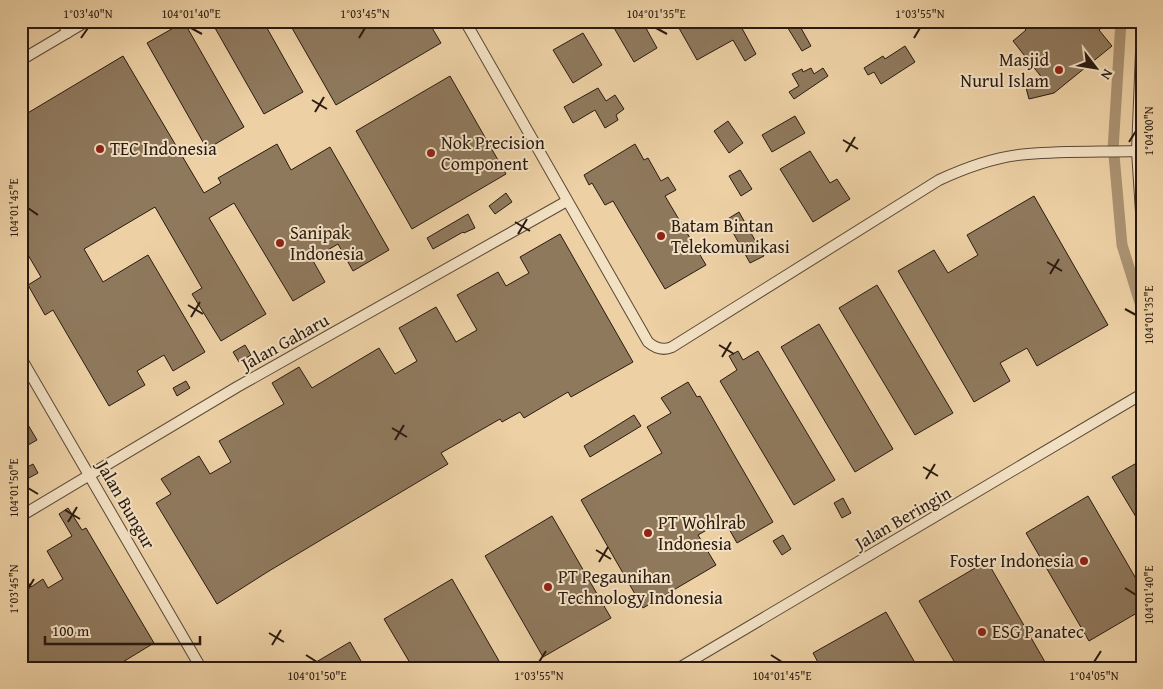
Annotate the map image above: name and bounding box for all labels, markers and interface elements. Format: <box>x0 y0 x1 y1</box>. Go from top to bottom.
text: 1°03'40"N <box>63 5 113 22</box>
text: 104°01'40"E <box>161 5 221 22</box>
text: 1°03'45"N <box>340 5 390 22</box>
text: 104°01'35"E <box>626 5 686 22</box>
text: 1°03'55"N <box>895 5 945 22</box>
north arrow <box>1070 42 1120 92</box>
place label: Masjid Nurul Islam <box>960 46 1049 94</box>
marker: Masjid Nurul Islam <box>1053 64 1065 76</box>
text: N <box>1096 66 1118 84</box>
text: 1°04'00"N <box>1140 106 1157 156</box>
place label: Nok Precision Component <box>441 129 545 177</box>
place label: TEC Indonesia <box>110 135 217 162</box>
marker: TEC Indonesia <box>94 143 106 155</box>
marker: Nok Precision Component <box>425 147 437 159</box>
text: 104°01'45"E <box>5 178 22 238</box>
place label: Batam Bintan Telekomunikasi <box>671 212 790 260</box>
place label: Sanipak Indonesia <box>290 219 364 267</box>
marker: Batam Bintan Telekomunikasi <box>655 230 667 242</box>
marker: Sanipak Indonesia <box>274 237 286 249</box>
text: 104°01'35"E <box>1140 285 1157 345</box>
street label: Jalan Gaharu <box>234 306 334 378</box>
street label: Jalan Bungur <box>89 454 163 554</box>
text: 104°01'50"E <box>5 458 22 518</box>
street label: Jalan Beringin <box>848 479 956 557</box>
place label: PT Wohlrab Indonesia <box>658 509 746 557</box>
marker: PT Wohlrab Indonesia <box>642 527 654 539</box>
place label: Foster Indonesia <box>950 547 1074 574</box>
marker: Foster Indonesia <box>1078 555 1090 567</box>
place label: PT Pegaunihan Technology Indonesia <box>558 563 723 611</box>
text: 1°03'45"N <box>5 564 22 614</box>
text: 104°01'40"E <box>1140 565 1157 625</box>
marker: PT Pegaunihan Technology Indonesia <box>542 581 554 593</box>
scale bar <box>45 614 200 646</box>
place label: ESG Panatec <box>992 618 1084 645</box>
text: 100 m <box>52 620 90 641</box>
marker: ESG Panatec <box>976 626 988 638</box>
text: 104°01'50"E <box>287 667 347 684</box>
text: 1°03'55"N <box>514 667 564 684</box>
text: 104°01'45"E <box>752 667 812 684</box>
text: 1°04'05"N <box>1069 667 1119 684</box>

